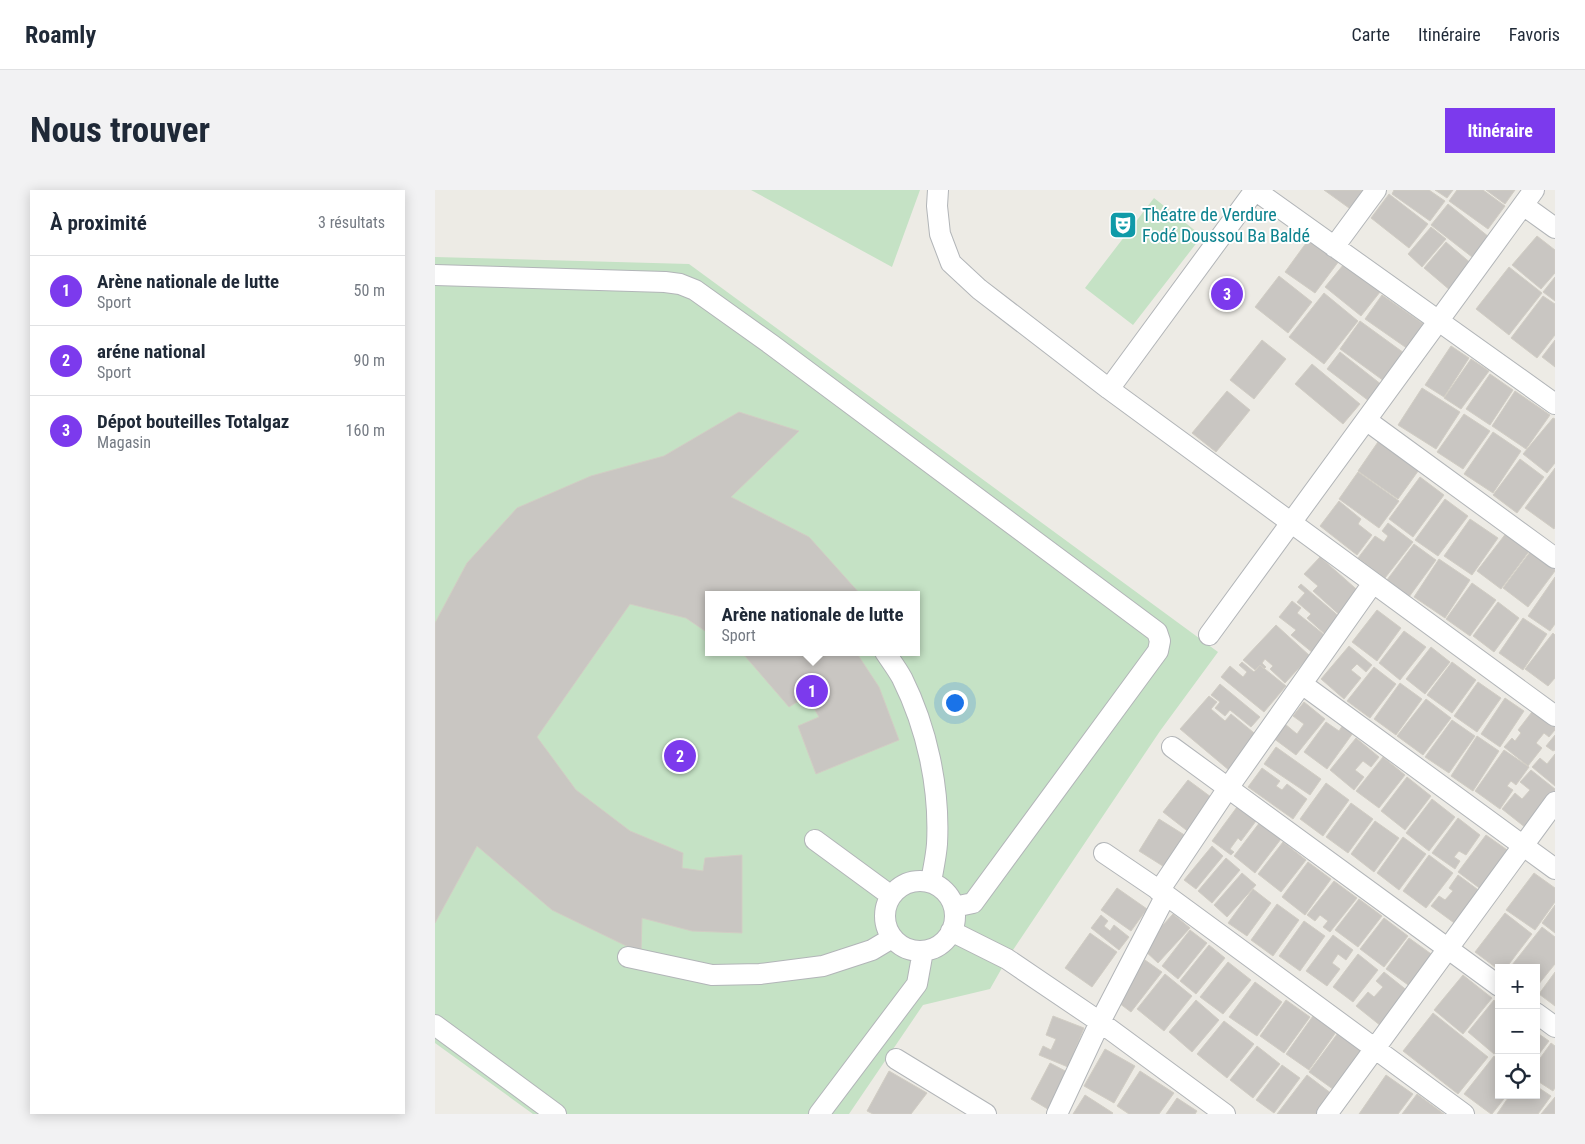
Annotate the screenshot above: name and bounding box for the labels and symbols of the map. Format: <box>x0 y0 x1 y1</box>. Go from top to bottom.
place label: Théatre de Verdure Fodé Doussou Ba Baldé <box>1142 204 1310 246</box>
theatre icon: Théatre de Verdure Fodé Doussou Ba Baldé <box>1108 210 1138 240</box>
pin: 3 <box>1211 275 1243 313</box>
pin: 1 <box>796 672 828 710</box>
your location <box>942 690 968 716</box>
pin: 2 <box>664 737 696 775</box>

